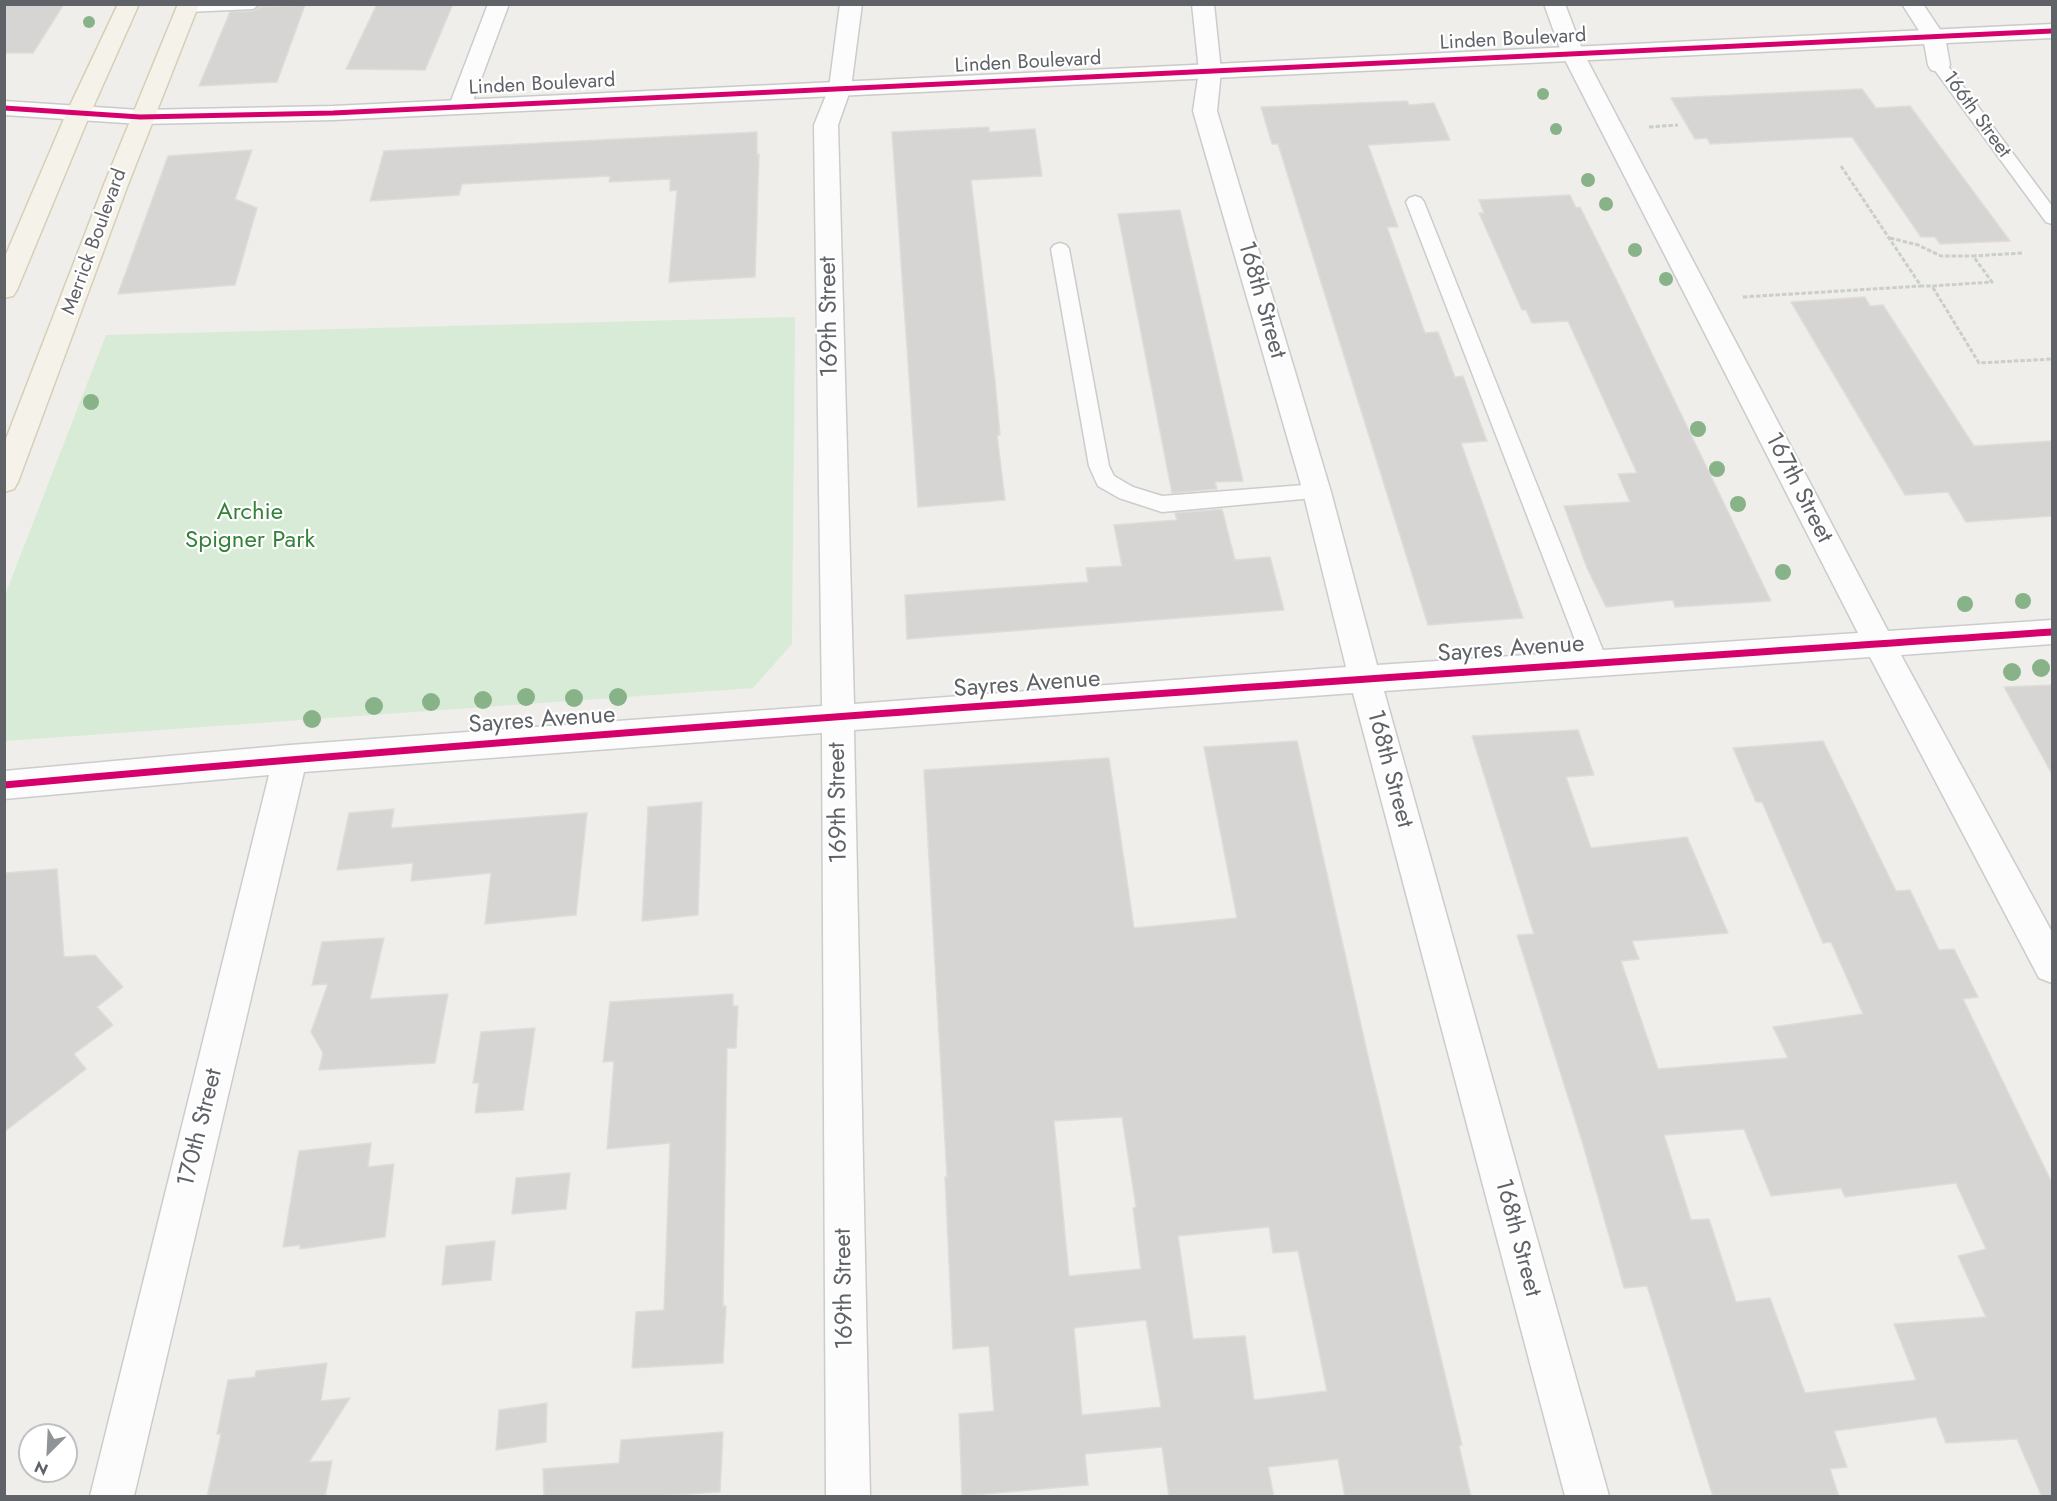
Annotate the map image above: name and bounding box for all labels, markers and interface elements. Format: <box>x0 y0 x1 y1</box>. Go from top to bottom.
street label: Linden Boulevard <box>1439 24 1587 56</box>
street label: Linden Boulevard <box>954 47 1102 79</box>
street label: 166th Street <box>1937 67 2015 163</box>
street label: Linden Boulevard <box>468 69 616 101</box>
street label: Merrick Boulevard <box>57 166 133 318</box>
street label: 168th Street <box>1231 238 1291 362</box>
street label: 169th Street <box>815 256 845 378</box>
street label: 167th Street <box>1758 428 1838 548</box>
park label: Archie Spigner Park <box>185 499 315 555</box>
street label: Sayres Avenue <box>1437 631 1585 669</box>
street label: Sayres Avenue <box>953 666 1101 704</box>
street label: Sayres Avenue <box>468 702 616 740</box>
street label: 168th Street <box>1359 707 1419 831</box>
street label: 169th Street <box>824 742 854 864</box>
street label: 170th Street <box>172 1066 230 1190</box>
street label: 168th Street <box>1487 1176 1547 1300</box>
street label: 169th Street <box>830 1228 860 1350</box>
north arrow <box>18 1423 78 1483</box>
text: N <box>31 1455 52 1481</box>

